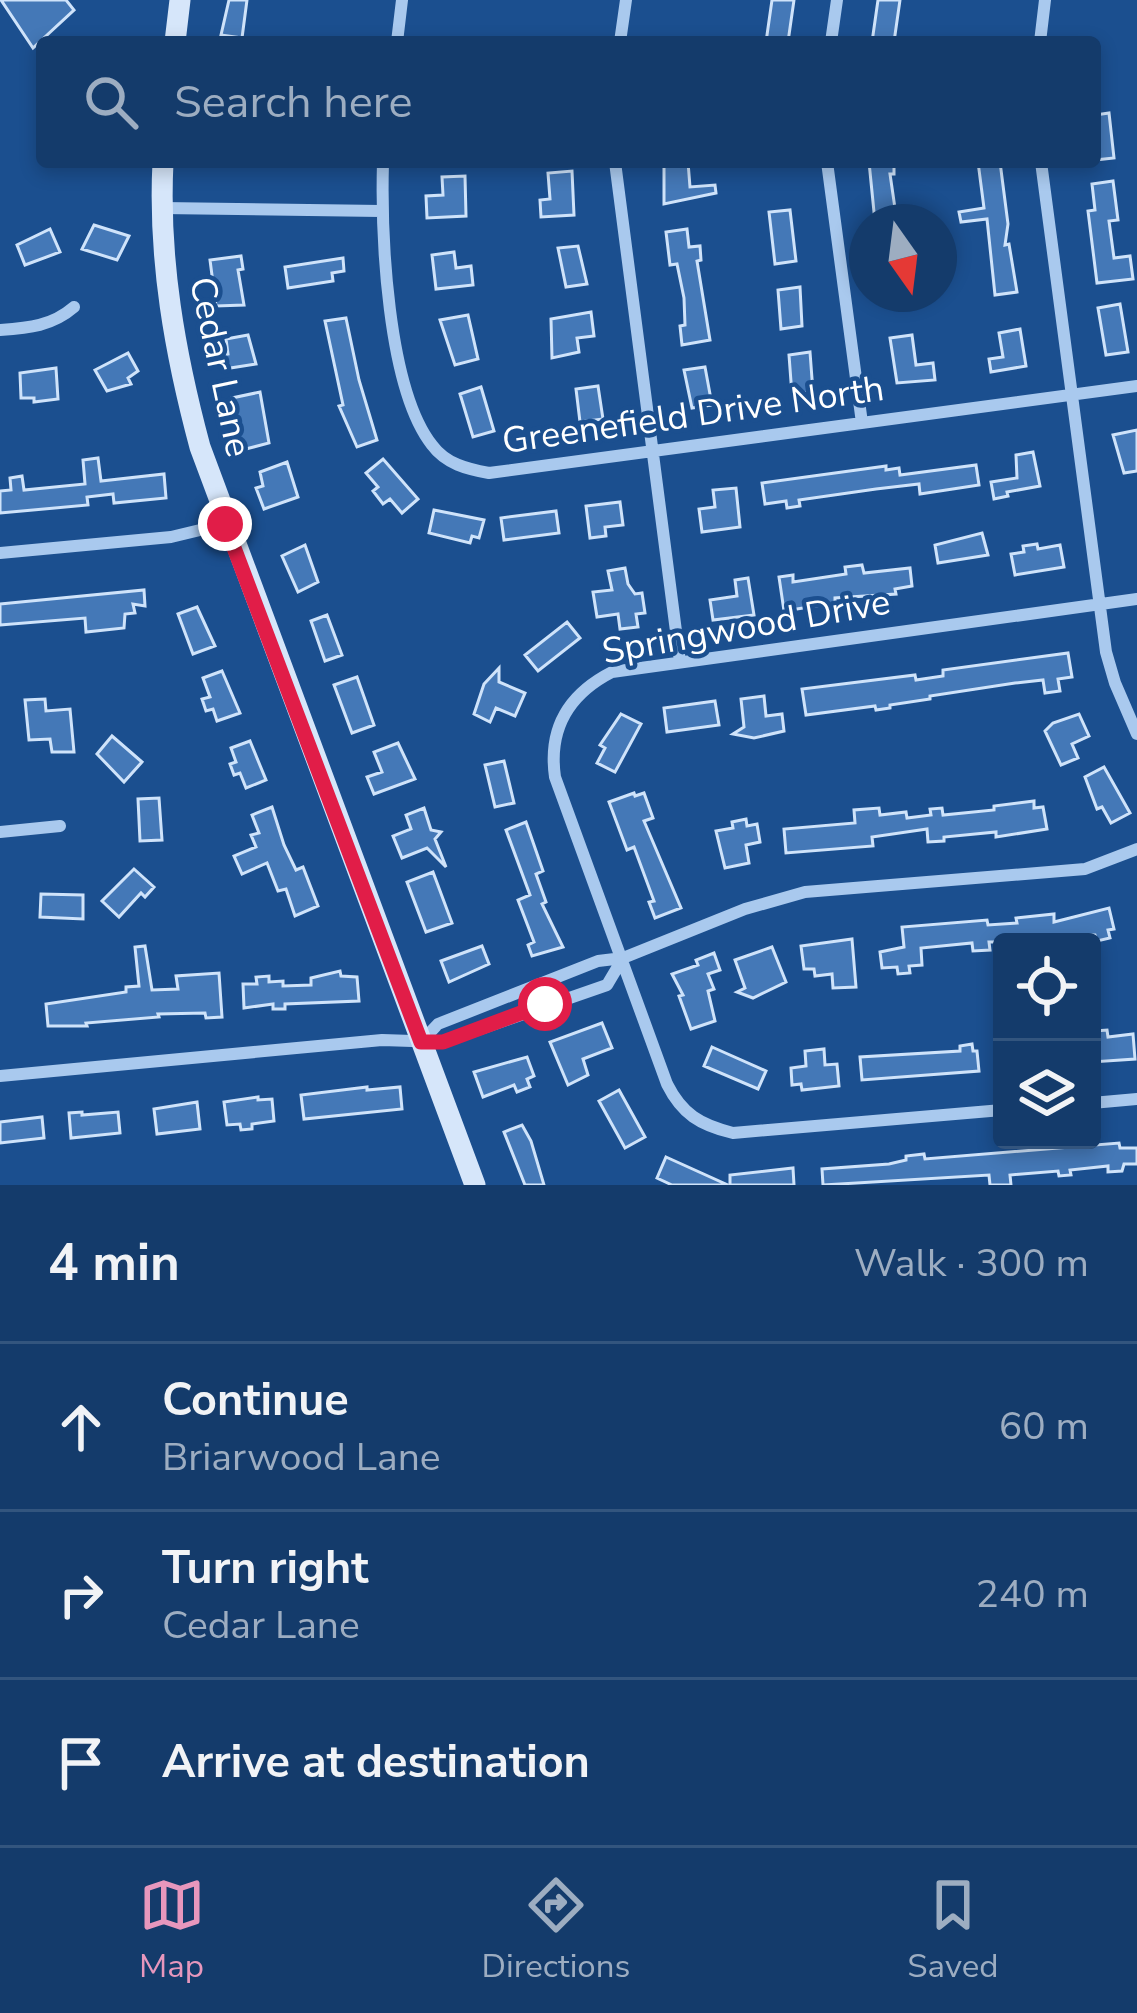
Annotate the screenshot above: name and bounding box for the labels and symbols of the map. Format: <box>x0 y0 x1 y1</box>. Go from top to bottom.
north arrow <box>849 204 957 312</box>
street label: Cedar Lane <box>177 273 263 461</box>
street label: Greenefield Drive North <box>499 364 887 466</box>
route end <box>198 497 252 551</box>
street label: Springwood Drive <box>598 578 894 676</box>
route start <box>518 977 572 1031</box>

